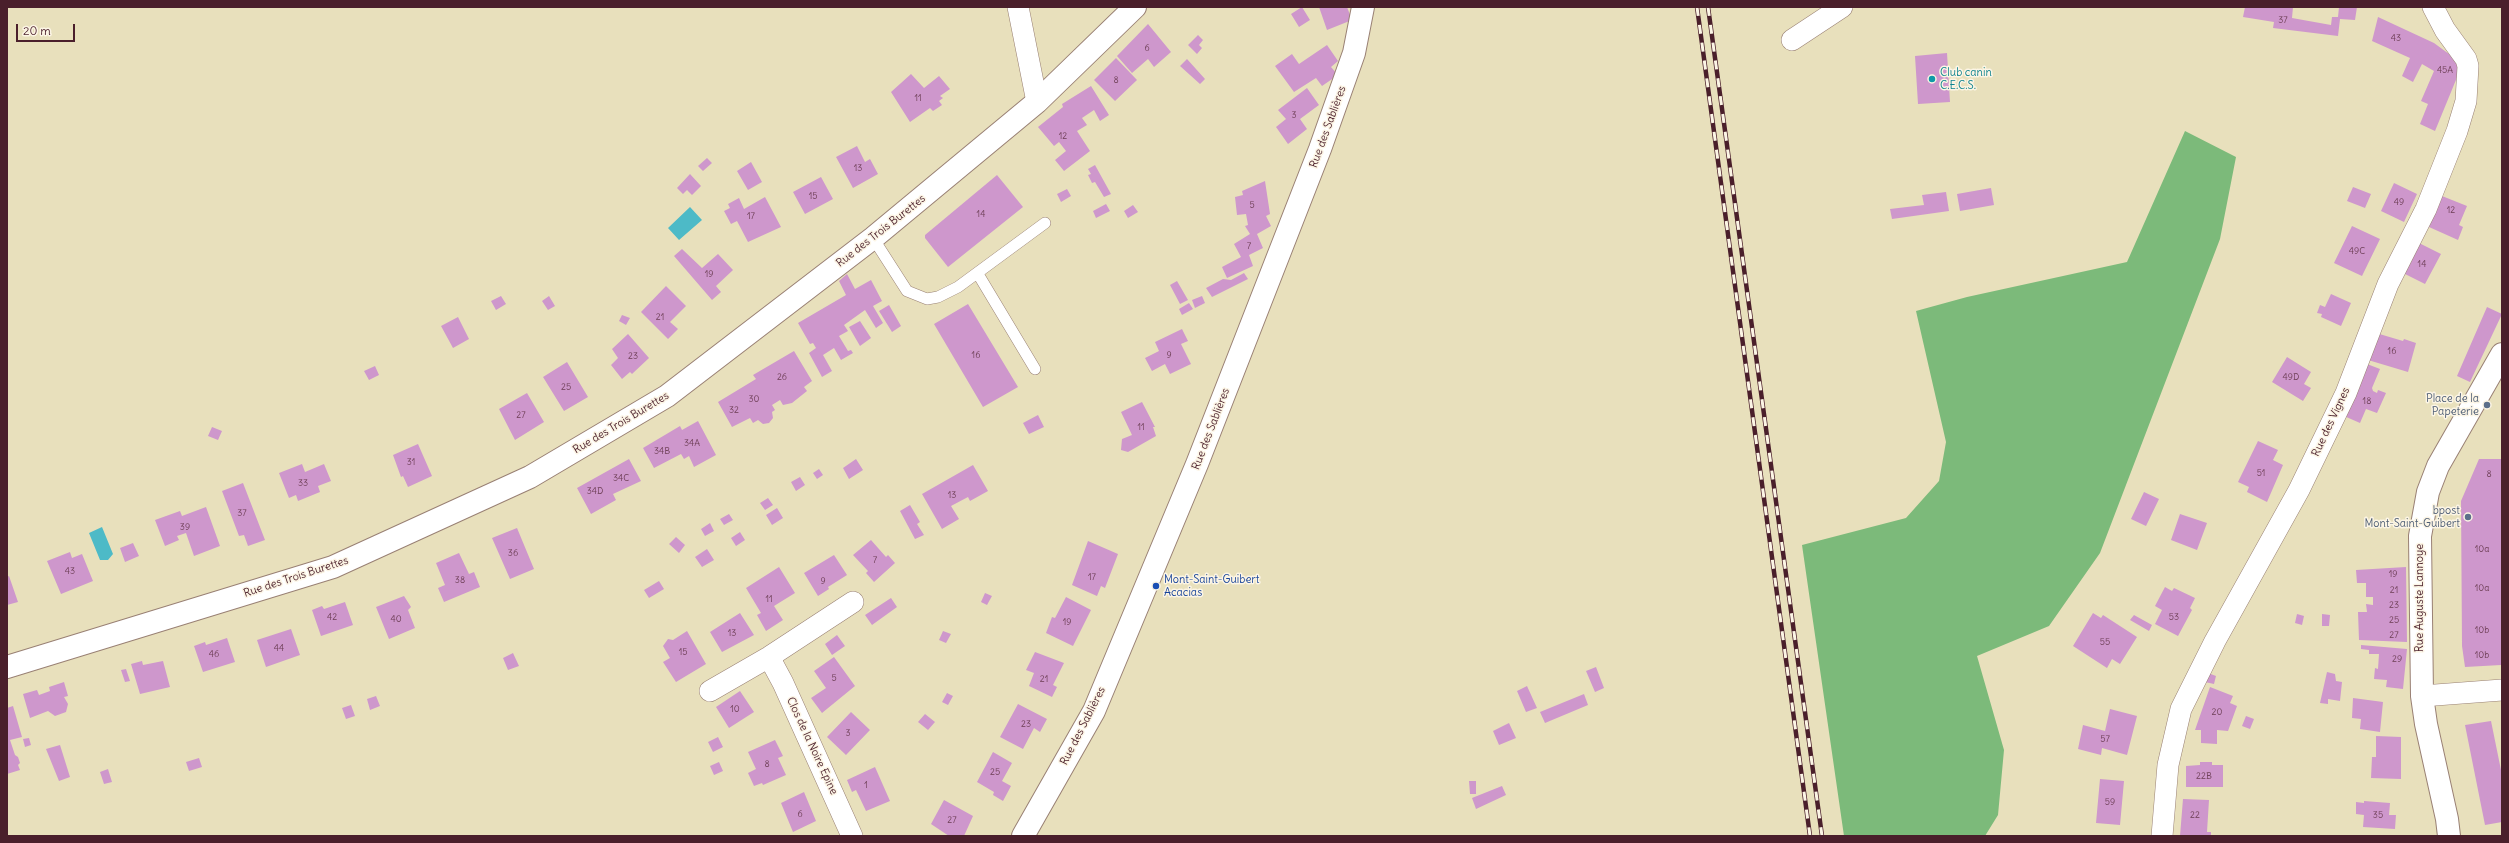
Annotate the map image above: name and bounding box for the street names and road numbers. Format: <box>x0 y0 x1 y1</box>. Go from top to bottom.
street label: Rue des Sablières <box>1307 84 1349 170</box>
street label: Rue des Trois Burettes <box>834 192 928 270</box>
street label: Rue des Vignes <box>2309 385 2353 459</box>
street label: Rue des Sablières <box>1189 386 1233 472</box>
street label: Rue des Trois Burettes <box>571 389 671 457</box>
street label: Rue Auguste Lannoye <box>2413 544 2427 652</box>
street label: Rue des Trois Burettes <box>242 554 350 600</box>
street label: Rue des Sablières <box>1058 685 1108 767</box>
street label: Clos de la Noire Epine <box>784 695 840 797</box>

